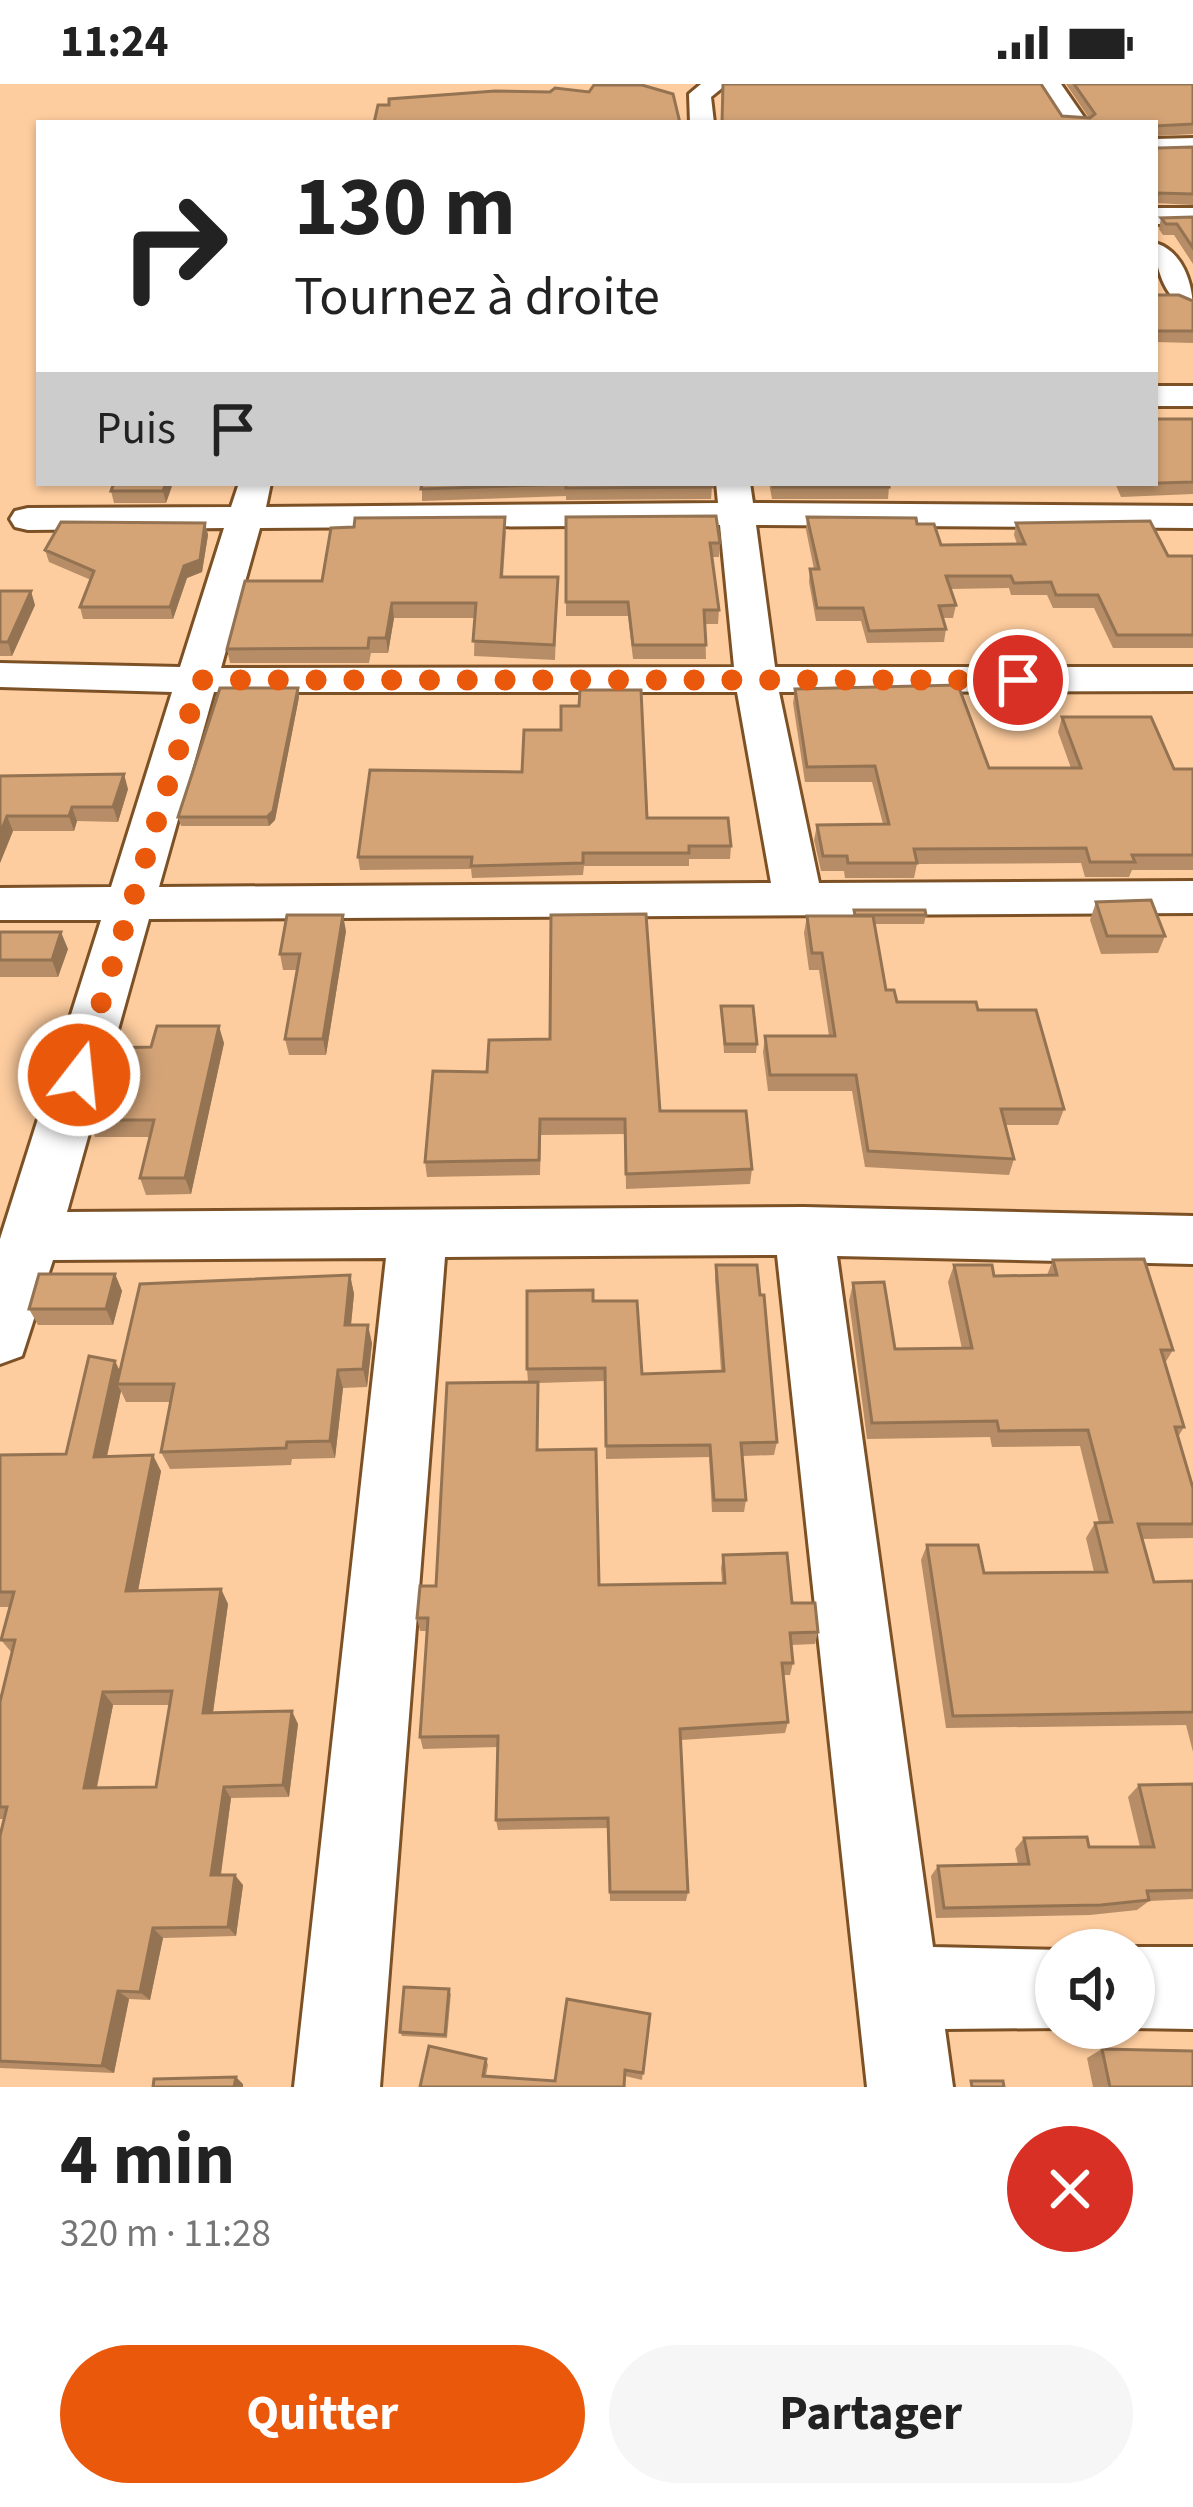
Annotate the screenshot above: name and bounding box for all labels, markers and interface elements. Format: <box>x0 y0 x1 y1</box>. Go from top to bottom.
text: 11:24 <box>60 10 169 74</box>
text: 130 m <box>294 148 516 268</box>
icon: right <box>96 168 252 324</box>
text: Tournez à droite <box>294 259 660 336</box>
icon: arrive <box>200 396 266 462</box>
text: Puis <box>96 397 176 461</box>
pin <box>967 629 1069 731</box>
icon: arrive <box>985 647 1051 713</box>
position arrow <box>16 1012 142 1138</box>
map controls <box>1035 1929 1155 2049</box>
button: sound <box>1035 1929 1155 2049</box>
text: 4 min <box>60 2109 235 2212</box>
button: close <box>1007 2126 1133 2252</box>
text: 320 m · 11:28 <box>60 2206 271 2262</box>
button: Quitter <box>60 2345 585 2483</box>
button: Partager <box>609 2345 1133 2483</box>

